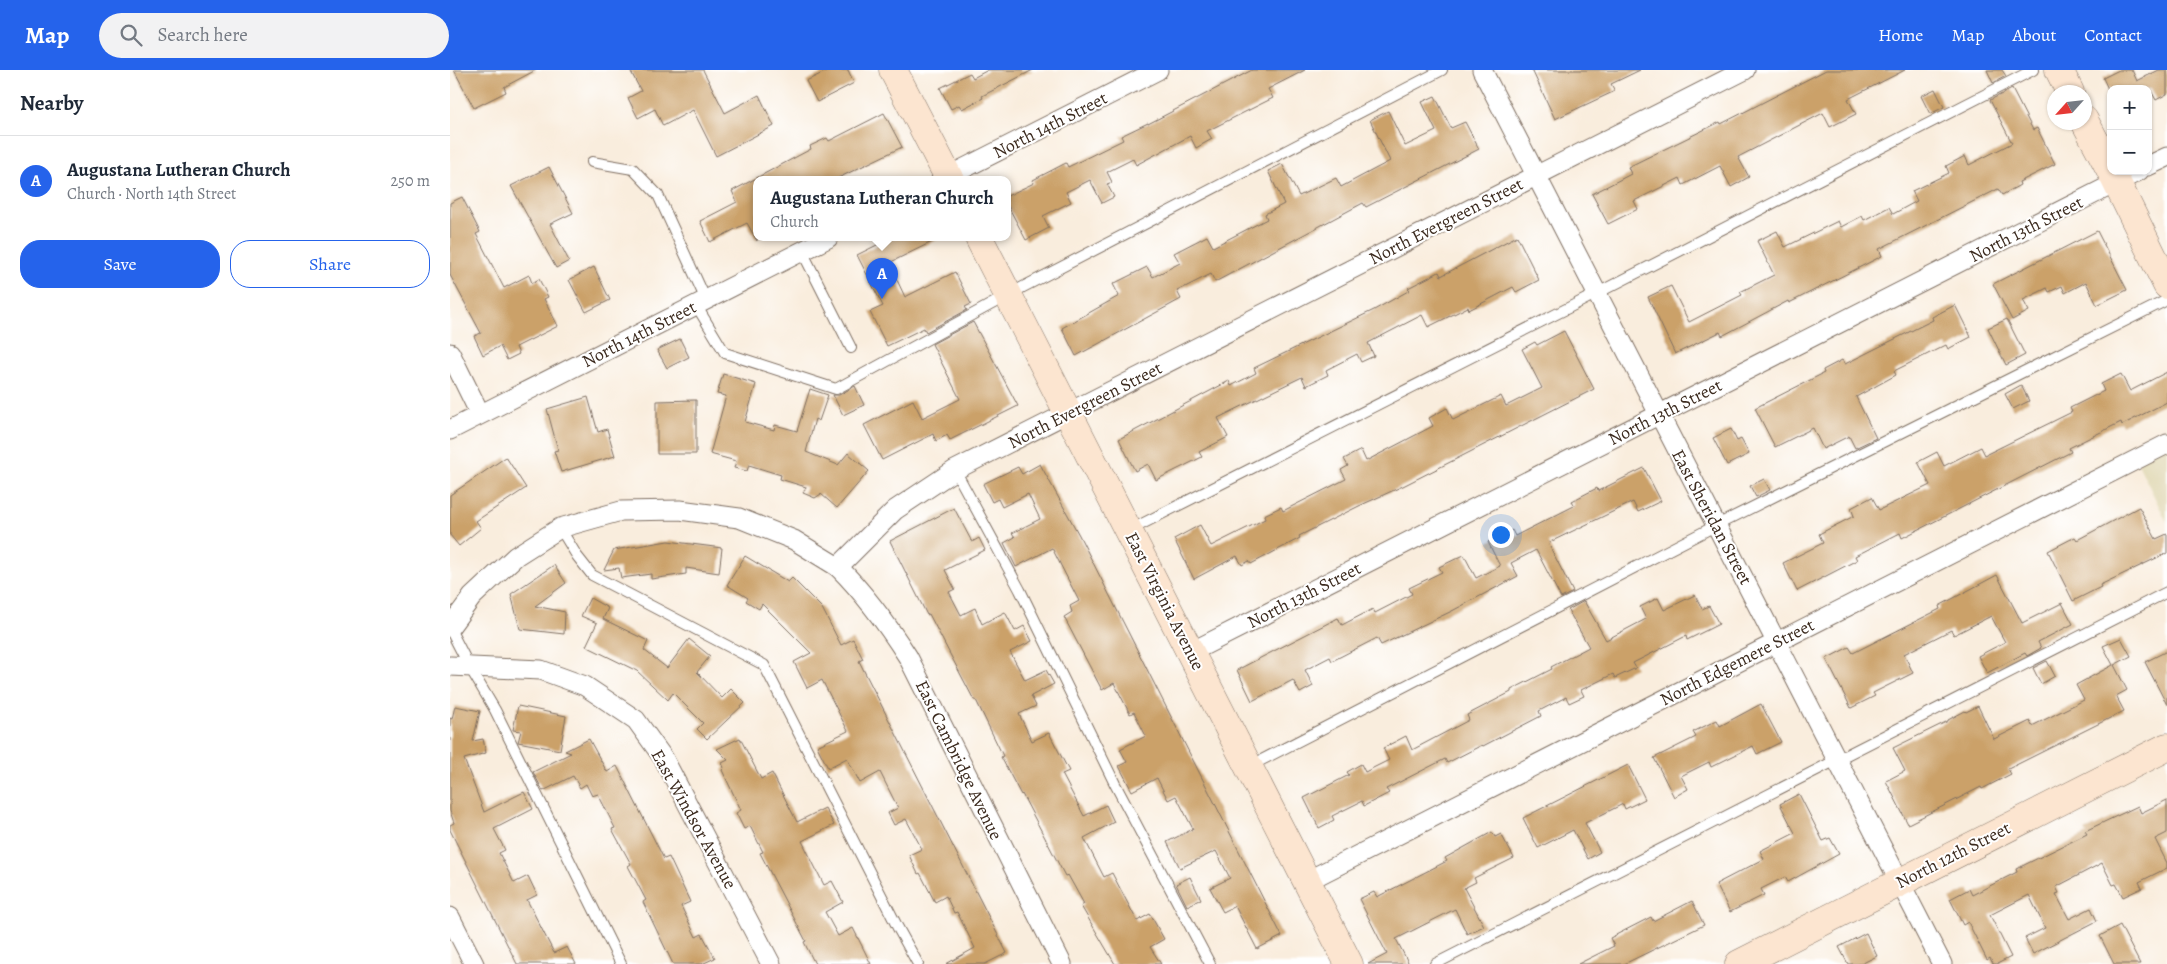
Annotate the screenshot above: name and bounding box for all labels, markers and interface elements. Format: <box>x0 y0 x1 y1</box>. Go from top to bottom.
search box <box>99 13 449 58</box>
text: Map <box>25 19 69 51</box>
icon: search <box>117 21 145 49</box>
text: Search here <box>157 22 248 48</box>
text: Home <box>1878 23 1923 47</box>
text: Map <box>1951 23 1984 47</box>
text: About <box>2012 23 2056 47</box>
text: Contact <box>2084 23 2142 47</box>
north arrow <box>2047 85 2092 130</box>
map controls <box>2107 85 2152 175</box>
button: + <box>2107 85 2152 130</box>
street label: North 14th Street <box>989 86 1111 164</box>
text: Nearby <box>20 89 83 117</box>
button: − <box>2107 130 2152 175</box>
text: Augustana Lutheran Church <box>67 157 290 183</box>
text: A <box>31 170 41 192</box>
text: 250 m <box>391 170 430 192</box>
street label: North Evergreen Street <box>1365 172 1527 270</box>
popup <box>753 176 1011 241</box>
text: Church · North 14th Street <box>67 183 236 205</box>
text: Augustana Lutheran Church <box>770 185 994 211</box>
street label: North 13th Street <box>1965 190 2087 268</box>
text: Church <box>770 211 819 233</box>
button: Save <box>20 240 220 288</box>
button: Share <box>230 240 430 288</box>
pin: A <box>866 258 898 299</box>
street label: North 14th Street <box>578 295 700 373</box>
street label: North Evergreen Street <box>1004 356 1166 454</box>
street label: North 13th Street <box>1604 373 1726 451</box>
street label: East Sheridan Street <box>1666 445 1758 589</box>
your location <box>1488 522 1514 548</box>
street label: East Virginia Avenue <box>1120 528 1210 674</box>
street label: North 13th Street <box>1243 556 1365 634</box>
street label: North Edgemere Street <box>1656 613 1818 711</box>
street label: East Cambridge Avenue <box>910 676 1008 844</box>
street label: East Windsor Avenue <box>646 745 742 893</box>
street label: North 12th Street <box>1892 816 2014 894</box>

